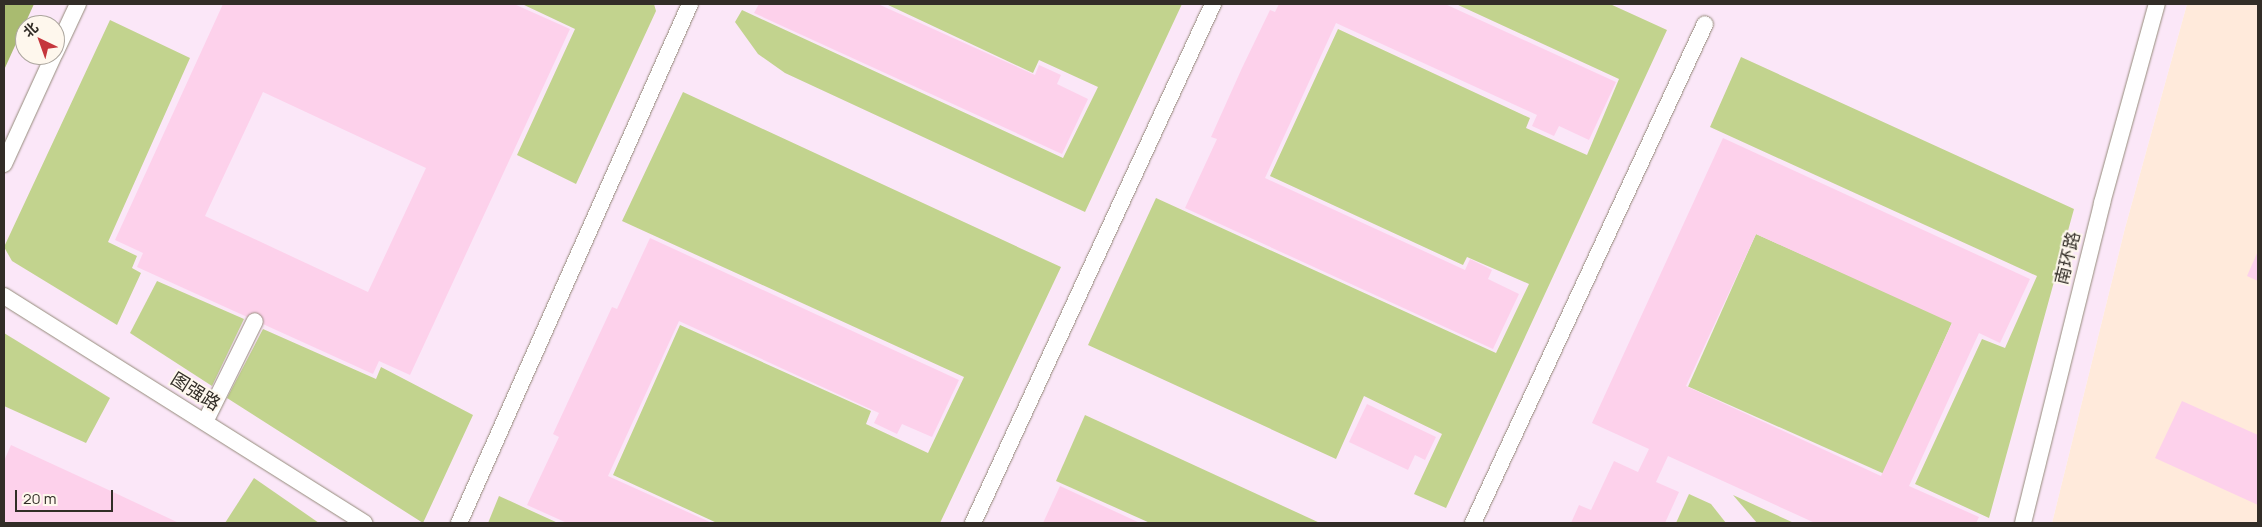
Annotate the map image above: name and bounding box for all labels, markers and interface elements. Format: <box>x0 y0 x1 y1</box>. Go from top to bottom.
north arrow <box>15 15 65 65</box>
text: 北 <box>19 17 42 41</box>
street label: 南环路 <box>2050 229 2084 287</box>
street label: 图强路 <box>167 368 225 414</box>
scale bar <box>18 480 115 512</box>
text: 20 m <box>23 488 56 509</box>

